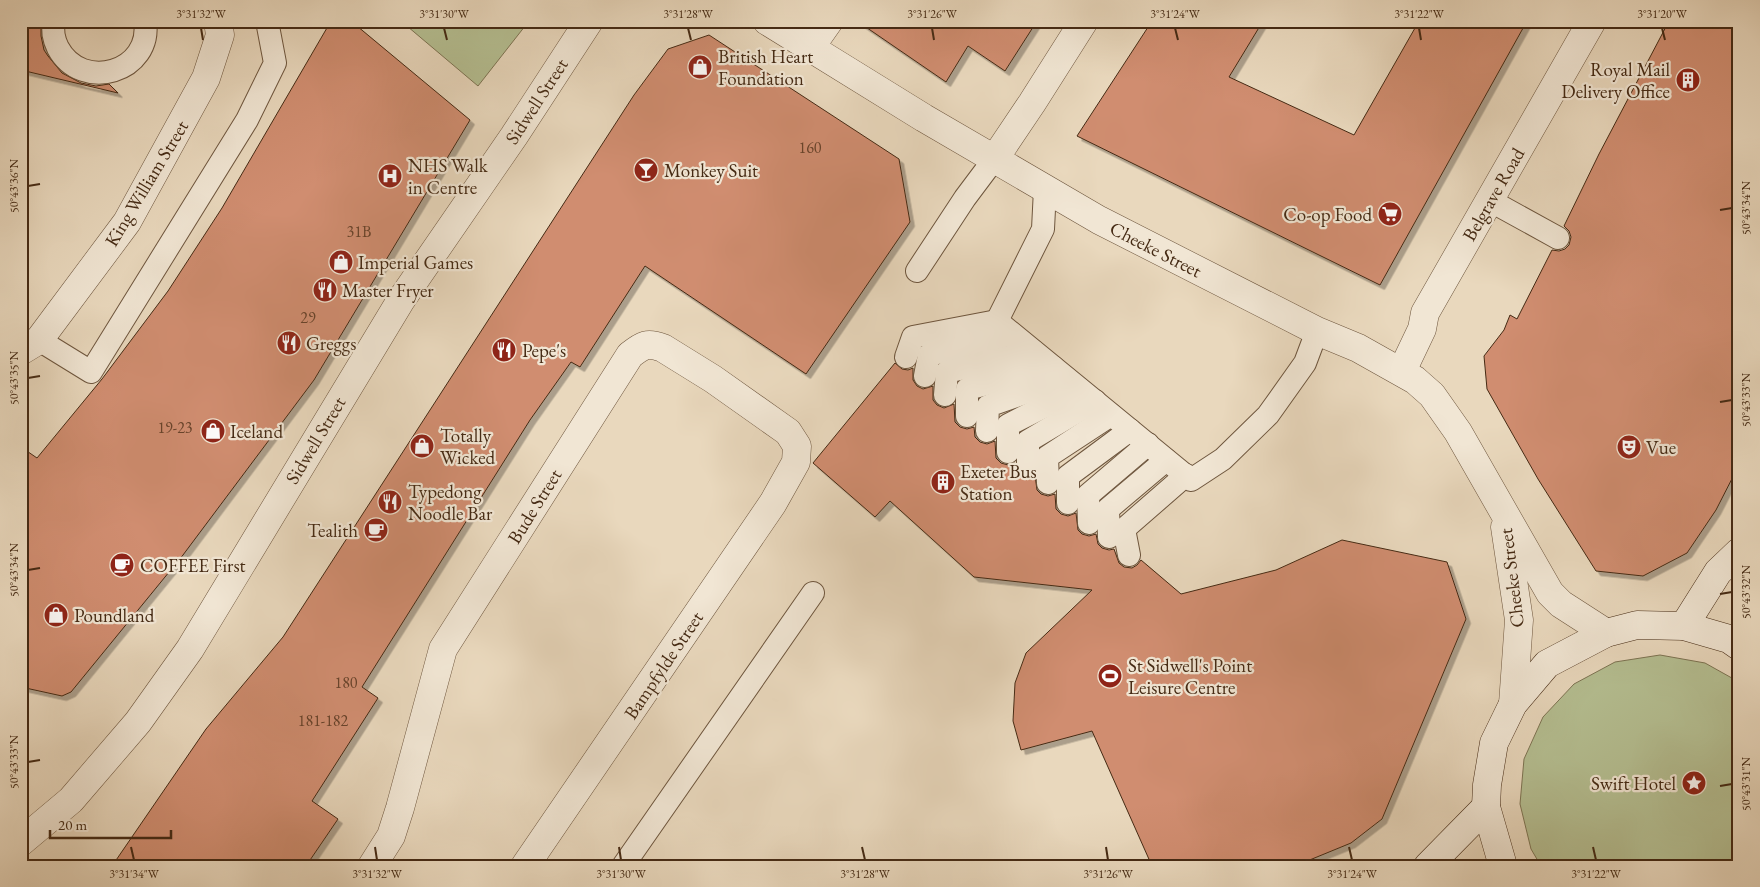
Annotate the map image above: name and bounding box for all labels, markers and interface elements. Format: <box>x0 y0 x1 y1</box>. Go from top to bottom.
text: 3°31'32"W <box>176 6 227 22</box>
text: 3°31'30"W <box>419 6 470 22</box>
text: 3°31'28"W <box>663 6 714 22</box>
text: 3°31'26"W <box>907 6 958 22</box>
text: 3°31'24"W <box>1150 6 1201 22</box>
text: 3°31'22"W <box>1394 6 1445 22</box>
text: 3°31'20"W <box>1637 6 1688 22</box>
place label: British Heart Foundation <box>718 44 813 91</box>
street label: Sidwell Street <box>499 53 574 149</box>
shop icon: British Heart Foundation <box>687 54 713 80</box>
place label: Royal Mail Delivery Office <box>1561 57 1670 104</box>
building icon: Royal Mail Delivery Office <box>1675 67 1701 93</box>
street label: King William Street <box>99 115 194 251</box>
house number: 160 <box>798 137 822 158</box>
street label: Belgrave Road <box>1457 143 1530 245</box>
place label: NHS Walk in Centre <box>408 153 489 200</box>
bar icon: Monkey Suit <box>633 157 659 183</box>
place label: Monkey Suit <box>664 158 758 183</box>
text: 50°43'36"N <box>6 159 22 213</box>
hospital icon: NHS Walk in Centre <box>377 163 403 189</box>
text: 50°43'34"N <box>1738 181 1754 235</box>
supermarket icon: Co-op Food <box>1377 201 1403 227</box>
place label: Co-op Food <box>1283 202 1372 227</box>
street label: Cheeke Street <box>1106 216 1206 283</box>
house number: 31B <box>347 221 371 242</box>
shop icon: Imperial Games <box>328 249 354 275</box>
place label: Imperial Games <box>358 250 473 275</box>
restaurant icon: Master Fryer <box>312 277 338 303</box>
place label: Master Fryer <box>342 278 434 303</box>
house number: 29 <box>300 307 316 328</box>
restaurant icon: Greggs <box>276 330 302 356</box>
place label: Greggs <box>306 331 356 356</box>
restaurant icon: Pepe's <box>491 337 517 363</box>
place label: Pepe's <box>522 338 566 363</box>
text: 50°43'35"N <box>6 351 22 405</box>
text: 50°43'33"N <box>1738 373 1754 427</box>
street label: Sidwell Street <box>280 392 351 489</box>
house number: 19-23 <box>157 417 193 438</box>
shop icon: Iceland <box>200 418 226 444</box>
place label: Iceland <box>230 419 283 444</box>
place label: Totally Wicked <box>440 423 496 470</box>
shop icon: Totally Wicked <box>409 433 435 459</box>
theatre icon: Vue <box>1616 434 1642 460</box>
place label: Vue <box>1646 435 1676 460</box>
place label: Exeter Bus Station <box>960 459 1037 506</box>
street label: Bude Street <box>502 464 567 548</box>
building icon: Exeter Bus Station <box>930 469 956 495</box>
place label: Typedong Noodle Bar <box>408 479 493 526</box>
restaurant icon: Typedong Noodle Bar <box>377 489 403 515</box>
cafe icon: Tealith <box>363 517 389 543</box>
place label: Tealith <box>307 518 358 543</box>
street label: Cheeke Street <box>1493 527 1530 629</box>
text: 50°43'34"N <box>6 543 22 597</box>
cafe icon: COFFEE First <box>109 552 135 578</box>
place label: COFFEE First <box>140 553 246 578</box>
text: 50°43'32"N <box>1738 565 1754 619</box>
shop icon: Poundland <box>43 602 69 628</box>
place label: Poundland <box>74 603 155 628</box>
street label: Bampfylde Street <box>618 607 709 724</box>
place label: St Sidwell's Point Leisure Centre <box>1128 653 1252 700</box>
sports icon: St Sidwell's Point Leisure Centre <box>1097 663 1123 689</box>
house number: 180 <box>334 672 358 693</box>
house number: 181-182 <box>298 710 349 731</box>
text: 50°43'33"N <box>6 735 22 789</box>
text: 50°43'31"N <box>1738 757 1754 811</box>
place icon: Swift Hotel <box>1681 770 1707 796</box>
place label: Swift Hotel <box>1591 771 1676 796</box>
scale bar <box>50 807 171 839</box>
text: 20 m <box>58 815 87 834</box>
text: 3°31'34"W <box>109 866 160 882</box>
text: 3°31'32"W <box>352 866 403 882</box>
text: 3°31'30"W <box>596 866 647 882</box>
text: 3°31'28"W <box>840 866 891 882</box>
text: 3°31'26"W <box>1083 866 1134 882</box>
text: 3°31'24"W <box>1327 866 1378 882</box>
text: 3°31'22"W <box>1571 866 1622 882</box>

